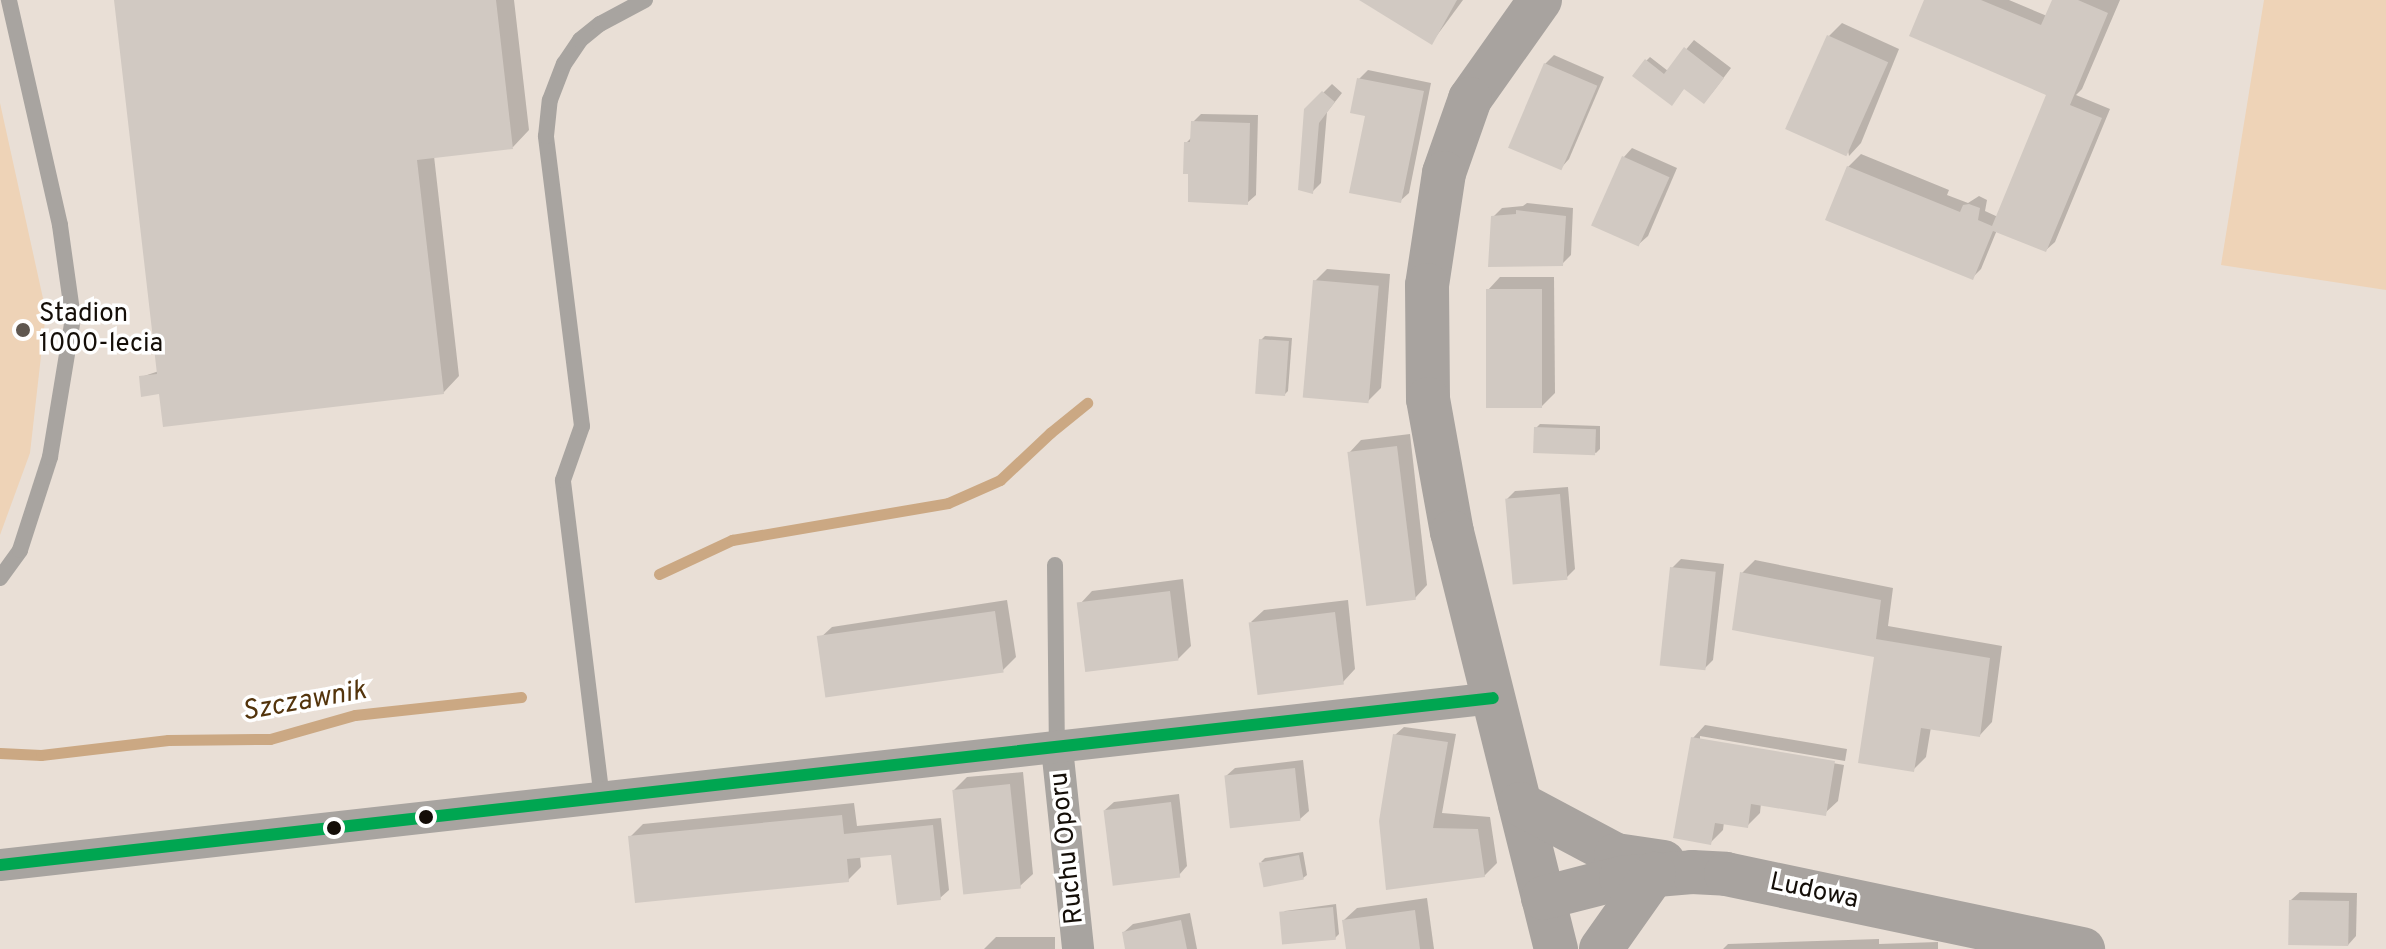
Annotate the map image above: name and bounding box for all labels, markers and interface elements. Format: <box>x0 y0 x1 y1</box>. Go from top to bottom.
place label: Stadion 1000-lecia <box>39 299 163 360</box>
marker: Stadion 1000-lecia <box>14 321 32 339</box>
water label: Szczawnik <box>239 675 369 729</box>
street label: Ruchu Oporu <box>1044 770 1092 926</box>
unlabelled marker <box>418 809 434 825</box>
unlabelled marker <box>326 820 342 836</box>
street label: Ludowa <box>1767 867 1861 917</box>

